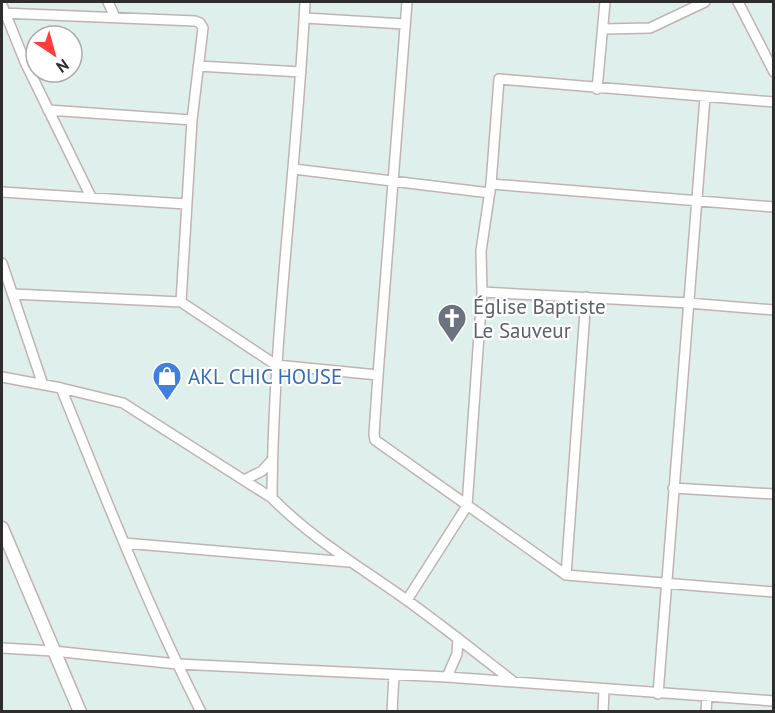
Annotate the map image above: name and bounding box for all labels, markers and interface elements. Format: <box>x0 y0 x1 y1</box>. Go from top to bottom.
north arrow <box>24 24 84 84</box>
text: N <box>53 55 73 77</box>
place label: Église Baptiste Le Sauveur <box>473 293 606 344</box>
church icon: Église Baptiste Le Sauveur <box>436 302 468 344</box>
shop icon: AKL CHIC HOUSE <box>151 360 183 402</box>
place label: AKL CHIC HOUSE <box>188 363 342 390</box>

